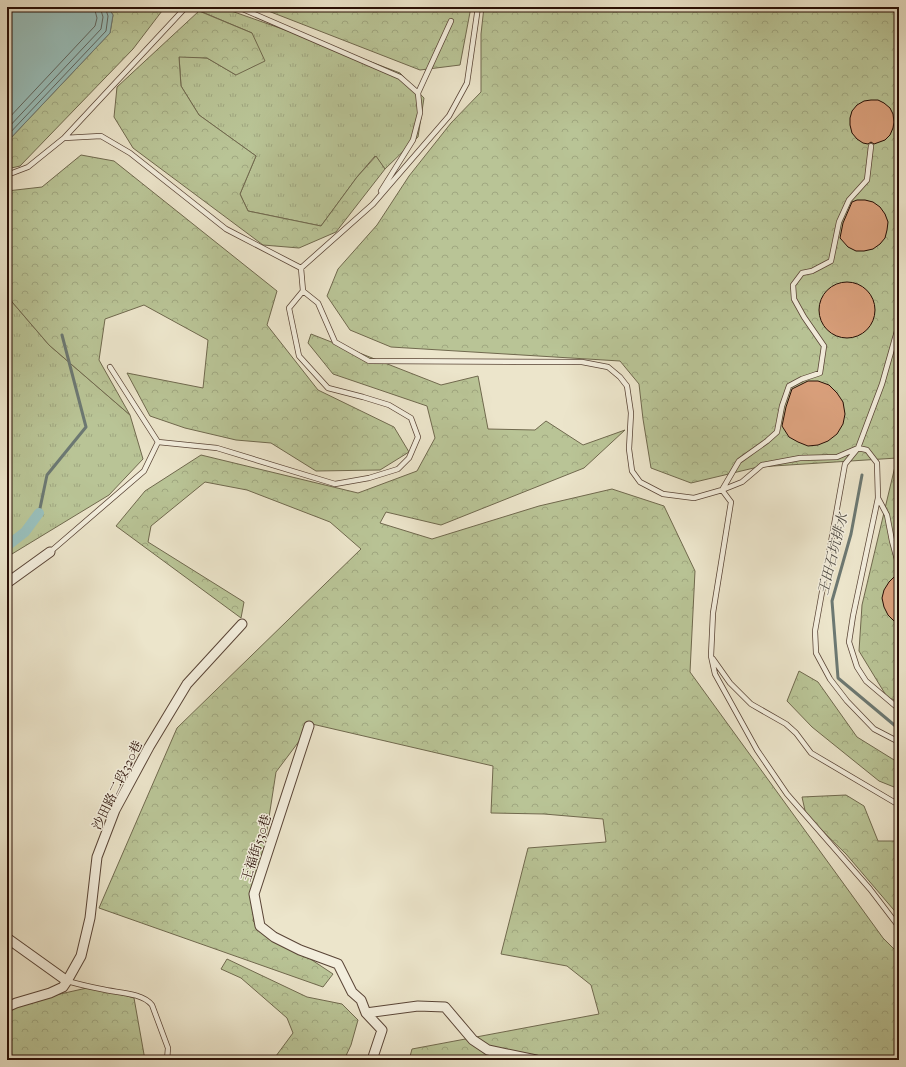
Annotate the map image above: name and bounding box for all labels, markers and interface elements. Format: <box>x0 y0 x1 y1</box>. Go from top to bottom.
water label: 王田石坑排水 <box>815 509 852 597</box>
street label: 沙田路二段320巷 <box>89 738 145 832</box>
street label: 王福街530巷 <box>238 812 274 884</box>

